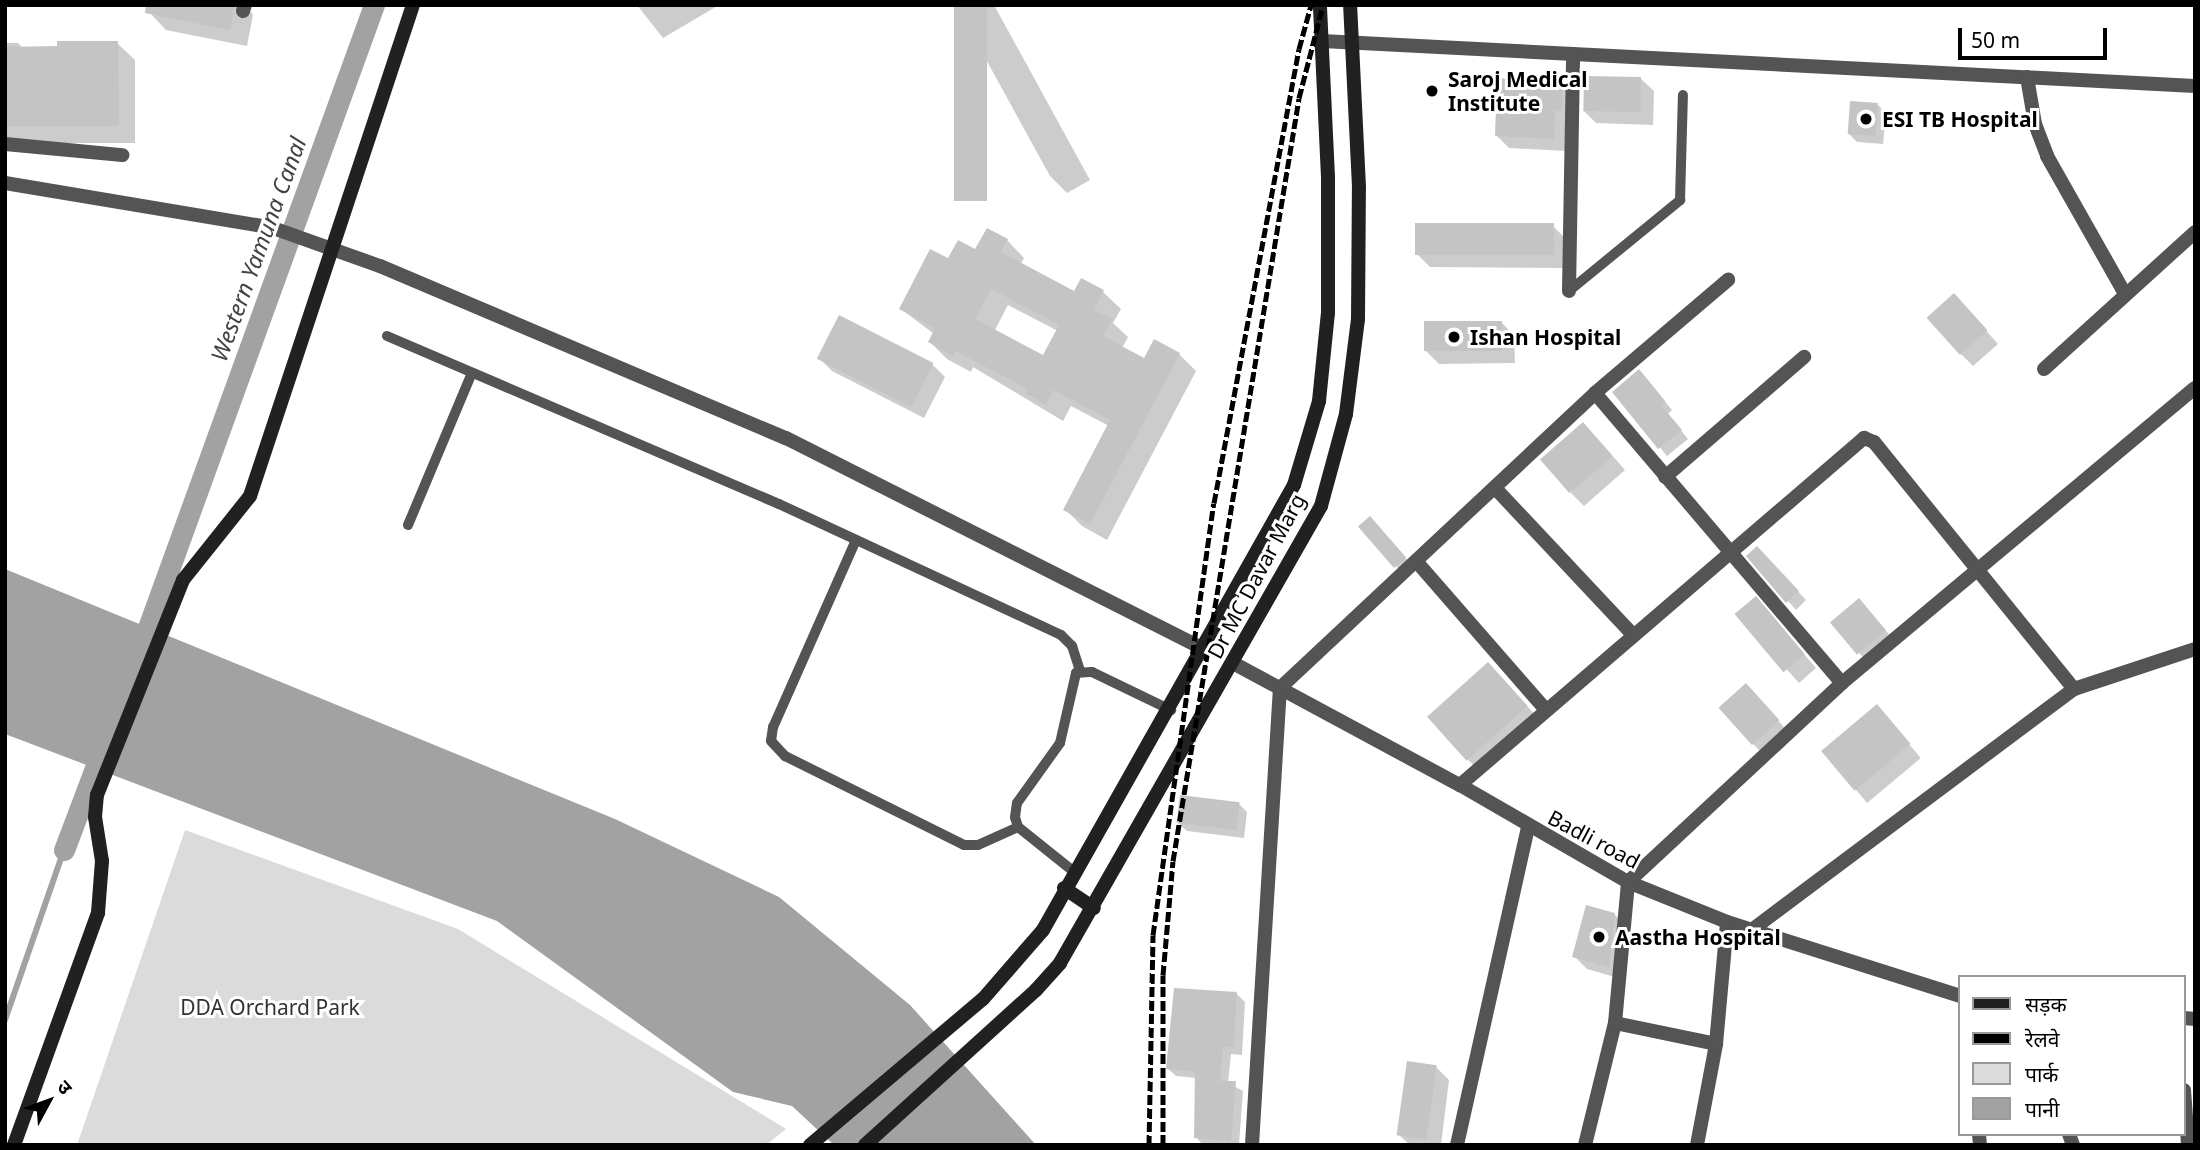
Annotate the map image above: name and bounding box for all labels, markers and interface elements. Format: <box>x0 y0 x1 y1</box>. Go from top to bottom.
scale bar <box>1962 14 2111 58</box>
text: 50 m <box>1971 26 2020 54</box>
place label: Saroj Medical Institute <box>1448 66 1588 116</box>
marker: Saroj Medical Institute <box>1422 81 1442 101</box>
place label: ESI TB Hospital <box>1882 106 2038 132</box>
marker: ESI TB Hospital <box>1856 109 1876 129</box>
water label: Western Yamuna Canal <box>205 133 311 365</box>
place label: Ishan Hospital <box>1470 324 1621 350</box>
marker: Ishan Hospital <box>1444 327 1464 347</box>
street label: Dr MC Davar Marg <box>1202 489 1310 663</box>
street label: Badli road <box>1544 804 1644 874</box>
place label: Aastha Hospital <box>1615 924 1781 950</box>
marker: Aastha Hospital <box>1589 927 1609 947</box>
legend <box>1958 975 2186 1136</box>
text: सड़क <box>2025 990 2067 1018</box>
park label: DDA Orchard Park <box>180 994 360 1020</box>
text: रेलवे <box>2025 1025 2060 1053</box>
text: पार्क <box>2025 1060 2059 1088</box>
north arrow <box>14 1066 84 1136</box>
text: उ <box>51 1074 78 1100</box>
text: पानी <box>2025 1095 2059 1123</box>

